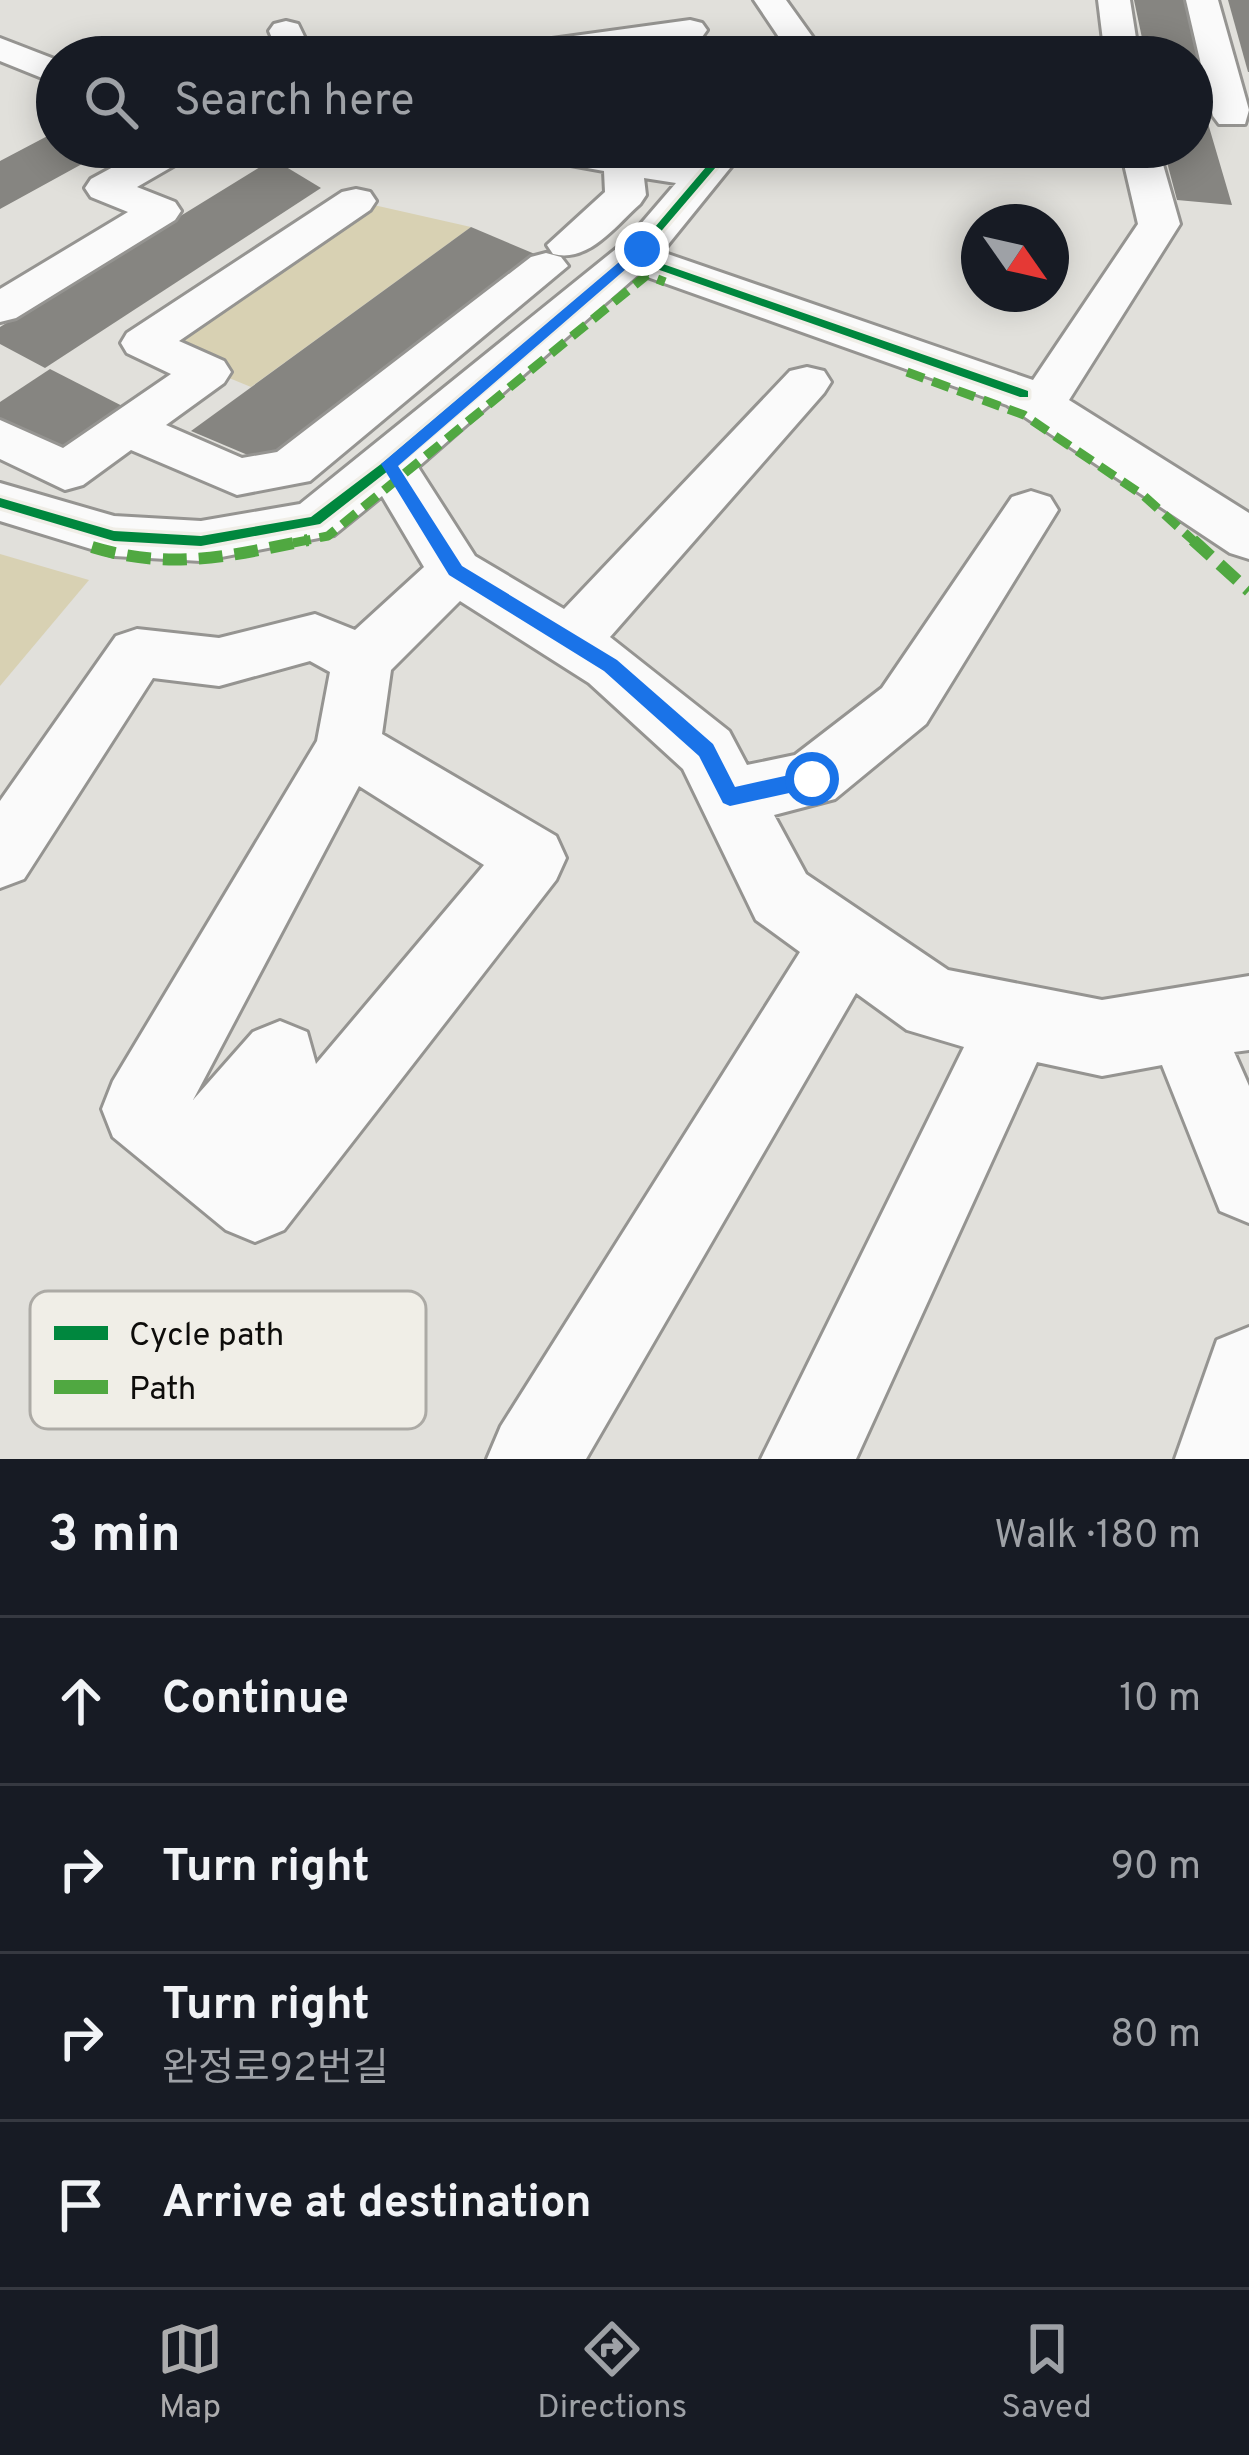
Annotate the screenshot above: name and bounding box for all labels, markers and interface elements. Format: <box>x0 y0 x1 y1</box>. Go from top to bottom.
search box <box>36 36 1213 168</box>
icon: search <box>78 69 144 135</box>
text: Search here <box>174 74 414 131</box>
north arrow <box>961 204 1069 312</box>
route end <box>615 222 669 276</box>
route start <box>785 752 839 806</box>
legend <box>30 1291 426 1429</box>
text: Cycle path <box>129 1316 284 1358</box>
text: Path <box>129 1370 196 1412</box>
text: 3 min <box>48 1505 181 1570</box>
text: Walk · 180 m <box>994 1513 1201 1562</box>
icon: ahead <box>48 1668 114 1734</box>
text: Continue <box>162 1672 349 1729</box>
text: 10 m <box>1119 1676 1201 1725</box>
icon: right <box>48 1836 114 1902</box>
text: Turn right <box>162 1840 370 1897</box>
text: 90 m <box>1111 1844 1201 1893</box>
text: Turn right <box>162 1978 370 2035</box>
icon: right <box>48 2004 114 2070</box>
text: 80 m <box>1110 2012 1201 2061</box>
text: 완정로92번길 <box>162 2046 389 2095</box>
icon: arrive <box>48 2172 114 2238</box>
text: Arrive at destination <box>162 2176 592 2233</box>
tab: Map <box>157 2316 223 2430</box>
tab: Directions <box>537 2316 687 2430</box>
tab: Saved <box>1001 2316 1092 2430</box>

